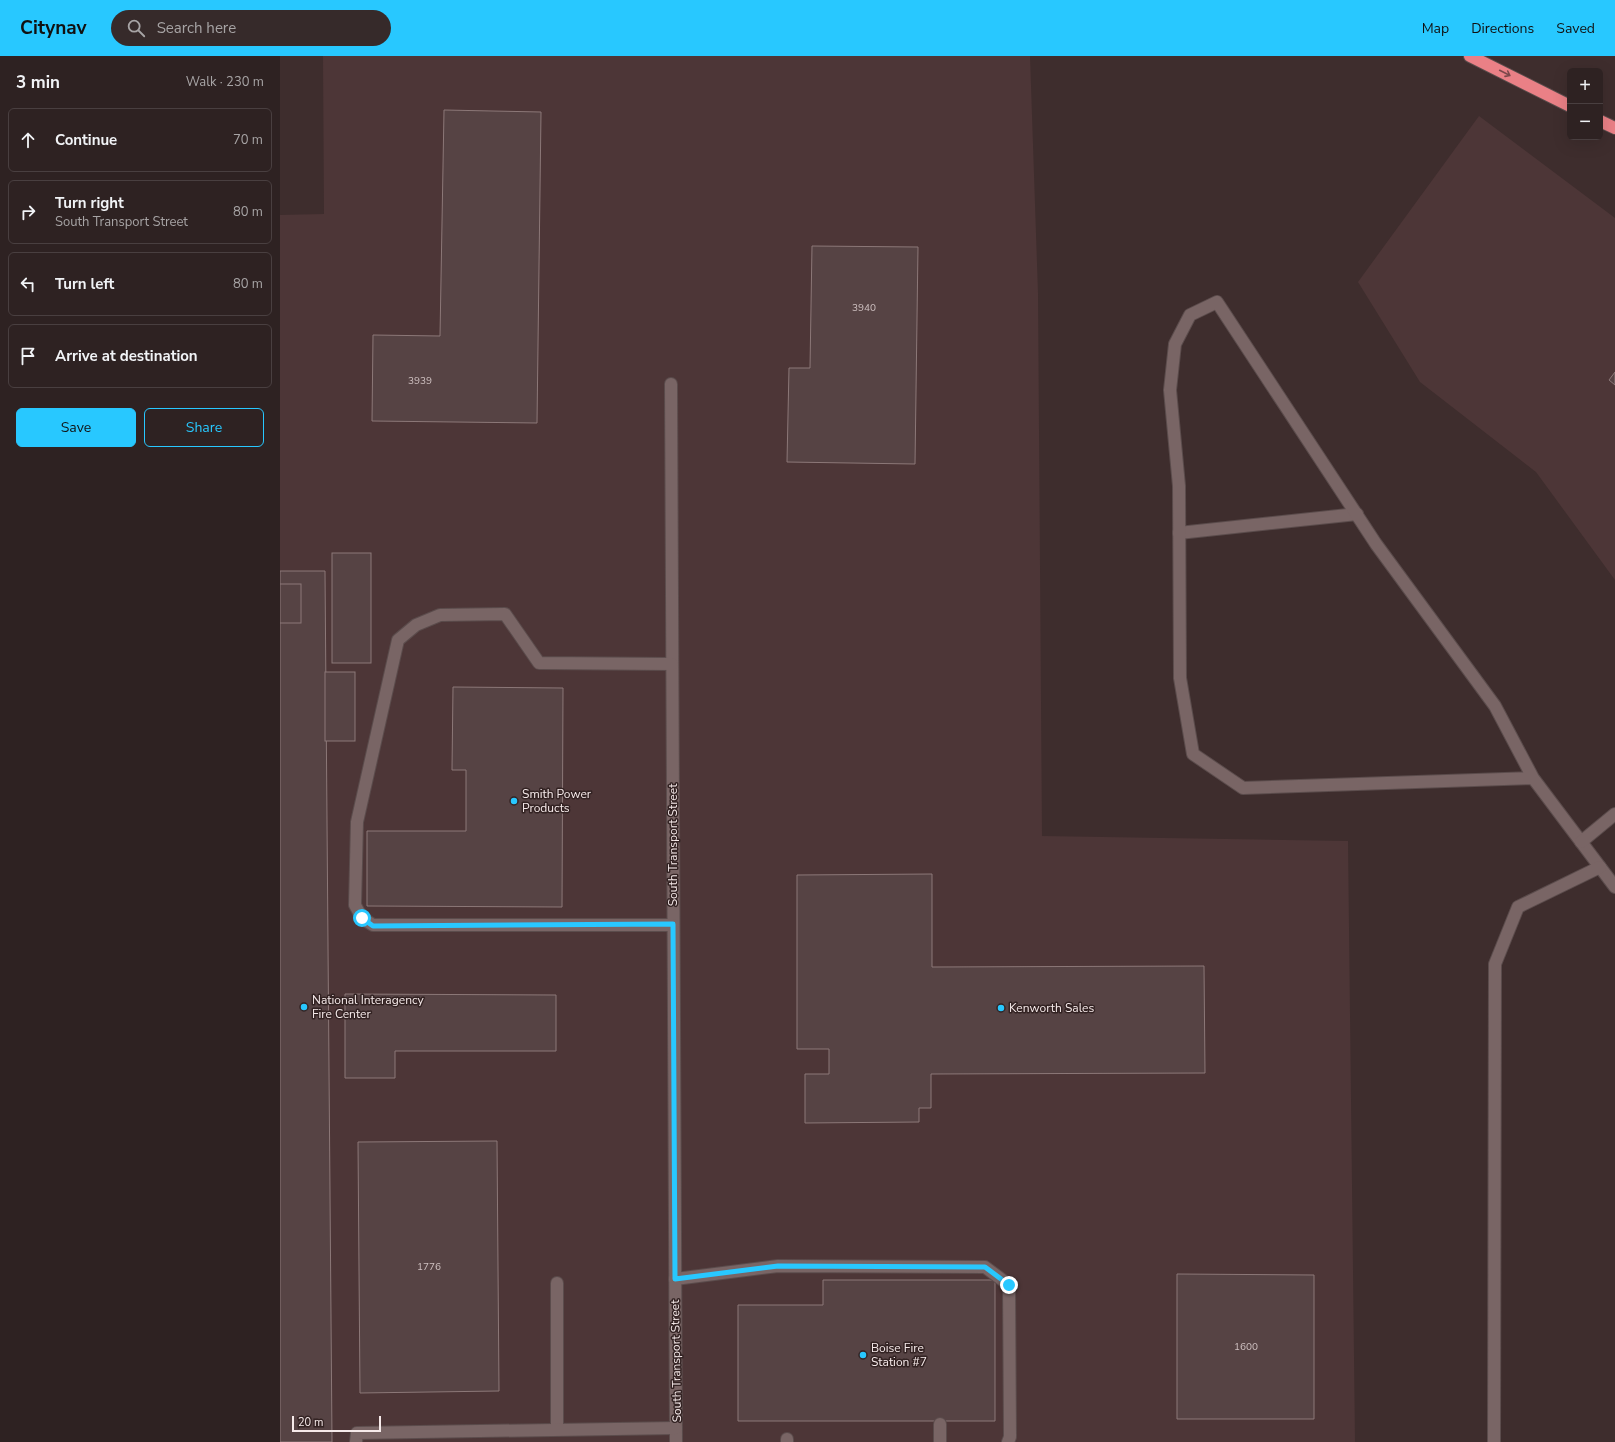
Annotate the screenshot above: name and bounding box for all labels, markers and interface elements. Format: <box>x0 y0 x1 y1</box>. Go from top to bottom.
search box <box>111 10 391 46</box>
text: Citynav <box>20 15 87 41</box>
icon: search <box>125 17 147 39</box>
text: Search here <box>157 18 236 38</box>
text: Map <box>1422 19 1449 38</box>
text: Directions <box>1471 19 1534 38</box>
text: Saved <box>1556 19 1595 38</box>
map controls <box>1567 68 1603 140</box>
button: + <box>1567 68 1603 104</box>
one-way arrow <box>1498 70 1510 77</box>
text: 3 min <box>16 71 60 94</box>
text: Walk · 230 m <box>186 73 264 91</box>
button: − <box>1567 104 1603 140</box>
icon: ahead <box>17 129 39 151</box>
text: Continue <box>55 130 117 150</box>
text: 70 m <box>233 131 263 149</box>
text: Turn right <box>55 193 124 213</box>
icon: right <box>17 201 39 223</box>
text: 80 m <box>233 203 263 221</box>
text: South Transport Street <box>55 213 188 231</box>
icon: left <box>17 273 39 295</box>
text: Turn left <box>55 274 114 294</box>
text: 80 m <box>233 275 263 293</box>
house number: 3940 <box>852 301 876 315</box>
icon: arrive <box>17 345 39 367</box>
text: Arrive at destination <box>55 346 198 366</box>
house number: 3939 <box>408 374 432 388</box>
button: Save <box>16 408 136 447</box>
button: Share <box>144 408 264 447</box>
street label: South Transport Street <box>665 783 681 906</box>
place label: Smith Power Products <box>522 786 592 816</box>
marker: Smith Power Products <box>509 796 519 806</box>
route start <box>353 909 371 927</box>
place label: National Interagency Fire Center <box>312 992 425 1022</box>
place label: Kenworth Sales <box>1009 1000 1095 1016</box>
marker: National Interagency Fire Center <box>299 1002 309 1012</box>
marker: Kenworth Sales <box>996 1003 1006 1013</box>
house number: 1776 <box>417 1260 441 1274</box>
route end <box>1000 1276 1018 1294</box>
street label: South Transport Street <box>667 1299 685 1422</box>
place label: Boise Fire Station #7 <box>871 1340 927 1370</box>
house number: 1600 <box>1234 1340 1258 1354</box>
marker: Boise Fire Station #7 <box>858 1350 868 1360</box>
scale bar <box>292 1414 381 1433</box>
text: 20 m <box>298 1415 323 1430</box>

